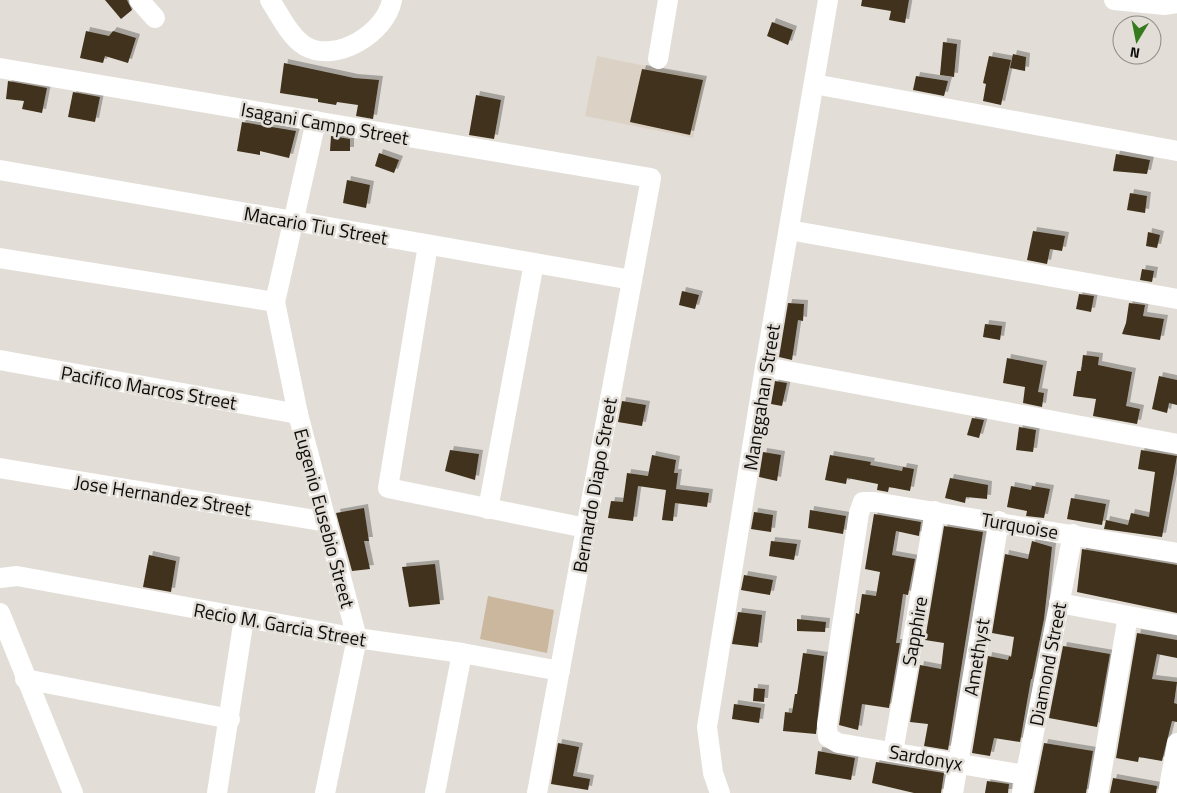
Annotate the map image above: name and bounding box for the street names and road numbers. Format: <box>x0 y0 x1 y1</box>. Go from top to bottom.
street label: Isagani Campo Street <box>239 94 411 152</box>
street label: Macario Tiu Street <box>242 198 391 252</box>
street label: Manggahan Street <box>735 321 787 472</box>
street label: Pacifico Marcos Street <box>59 357 240 417</box>
street label: Bernardo Diapo Street <box>564 395 624 575</box>
street label: Eugenio Eusebio Street <box>287 425 363 611</box>
street label: Jose Hernandez Street <box>73 467 254 523</box>
street label: Turquoise <box>979 504 1061 546</box>
street label: Sapphire <box>894 594 934 668</box>
street label: Recio M. Garcia Street <box>191 595 369 654</box>
street label: Diamond Street <box>1021 599 1073 728</box>
street label: Amethyst <box>956 616 996 698</box>
street label: Sardonyx <box>887 736 965 778</box>

